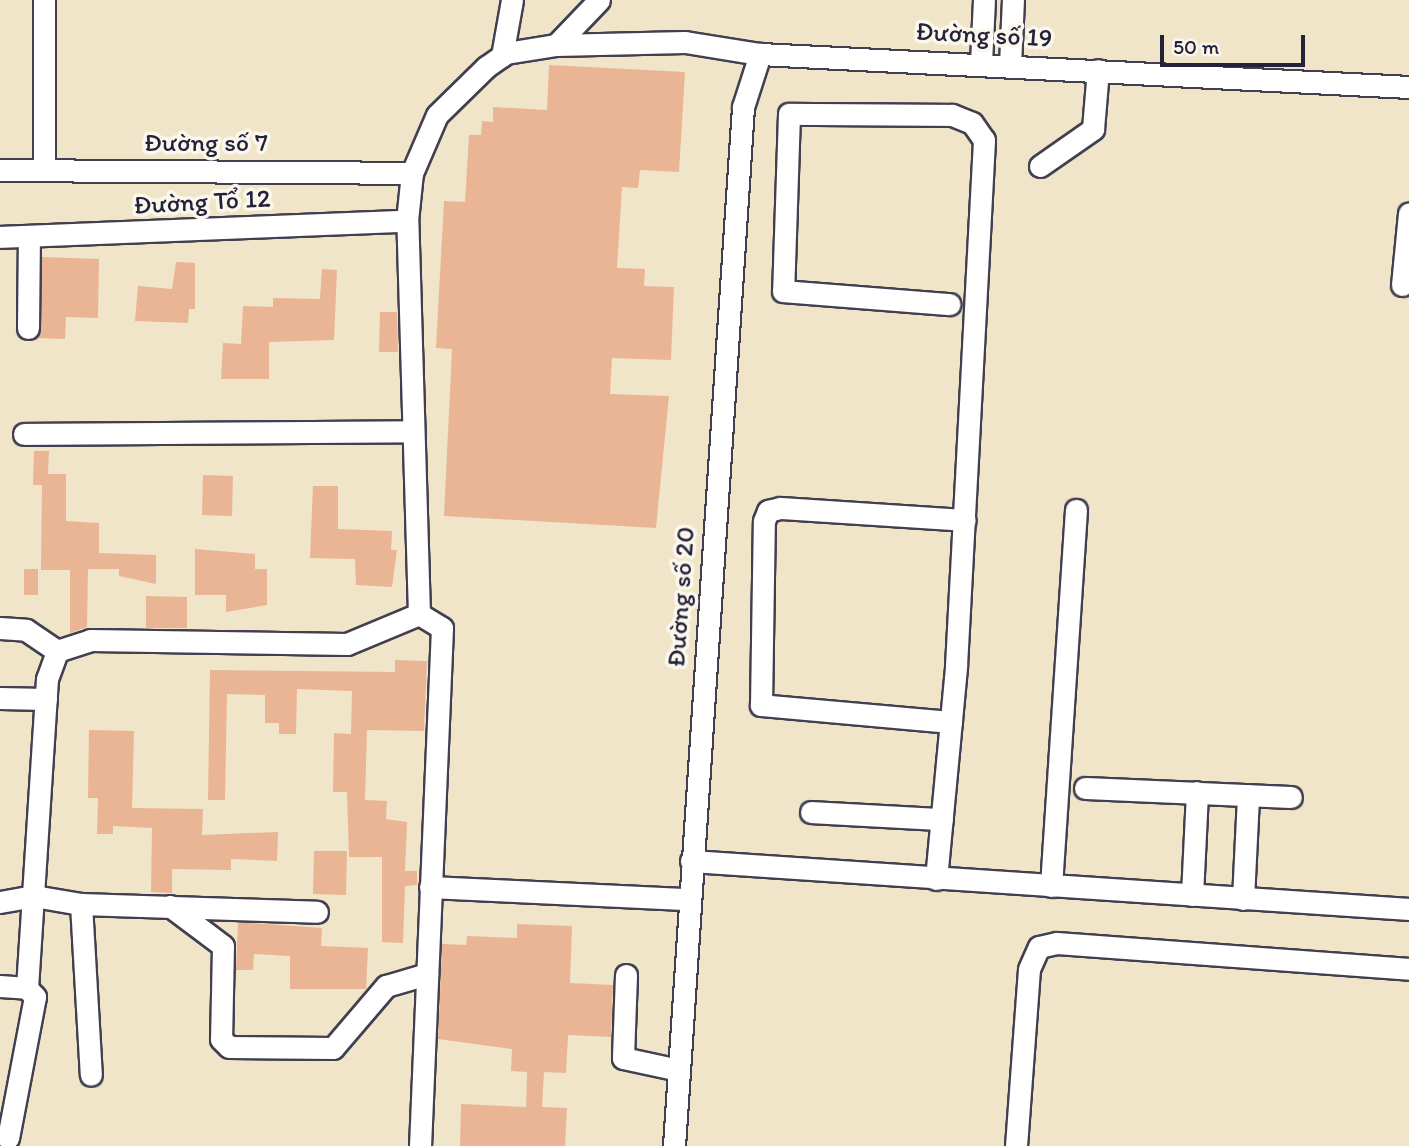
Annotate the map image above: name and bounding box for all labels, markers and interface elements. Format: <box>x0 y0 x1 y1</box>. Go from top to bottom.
street label: Đường số 19 <box>915 16 1053 54</box>
scale bar <box>1164 21 1309 65</box>
text: 50 m <box>1173 34 1219 59</box>
street label: Đường số 7 <box>144 127 268 159</box>
street label: Đường Tổ 12 <box>133 183 271 221</box>
street label: Đường số 20 <box>661 526 701 668</box>

